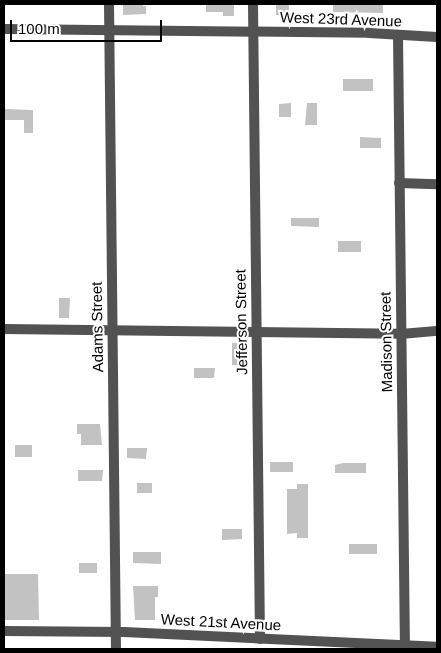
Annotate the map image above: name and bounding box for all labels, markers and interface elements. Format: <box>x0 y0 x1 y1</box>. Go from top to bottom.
street label: West 23rd Avenue <box>279 8 403 30</box>
scale bar <box>12 10 165 42</box>
text: 100 m <box>18 20 60 37</box>
street label: Jefferson Street <box>231 269 251 375</box>
street label: Adams Street <box>87 281 107 373</box>
street label: Madison Street <box>376 291 396 393</box>
street label: West 21st Avenue <box>160 610 282 634</box>

